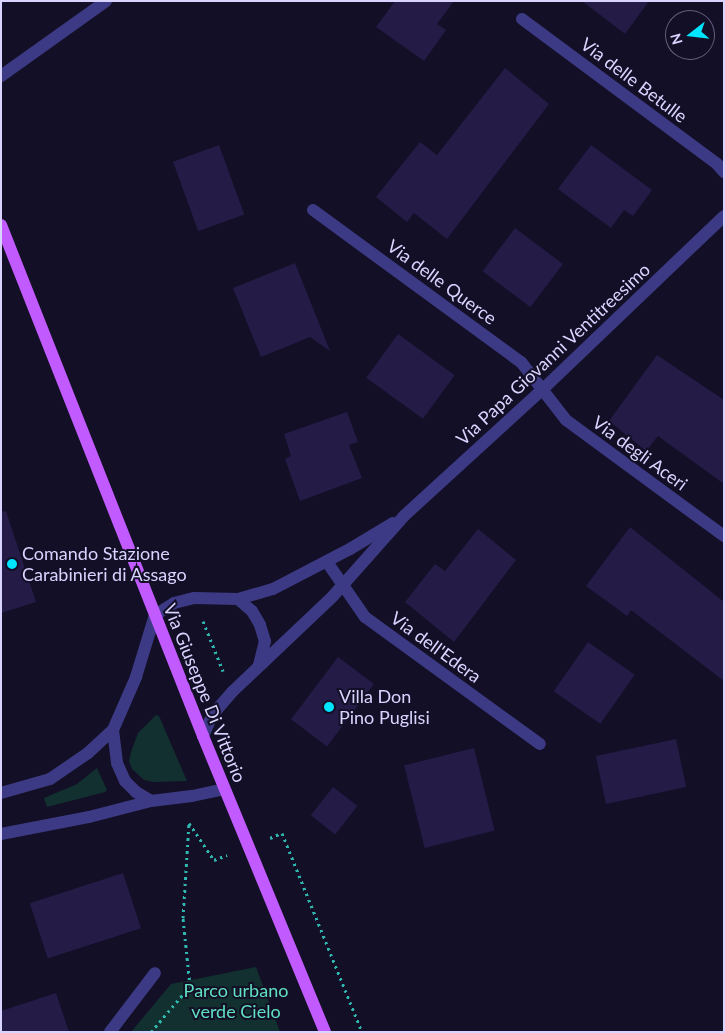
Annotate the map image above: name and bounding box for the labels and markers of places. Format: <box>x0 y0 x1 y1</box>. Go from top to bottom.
place label: Comando Stazione Carabinieri di Assago <box>22 543 187 586</box>
marker: Comando Stazione Carabinieri di Assago <box>6 558 18 570</box>
place label: Villa Don Pino Puglisi <box>339 686 430 729</box>
marker: Villa Don Pino Puglisi <box>323 701 335 713</box>

